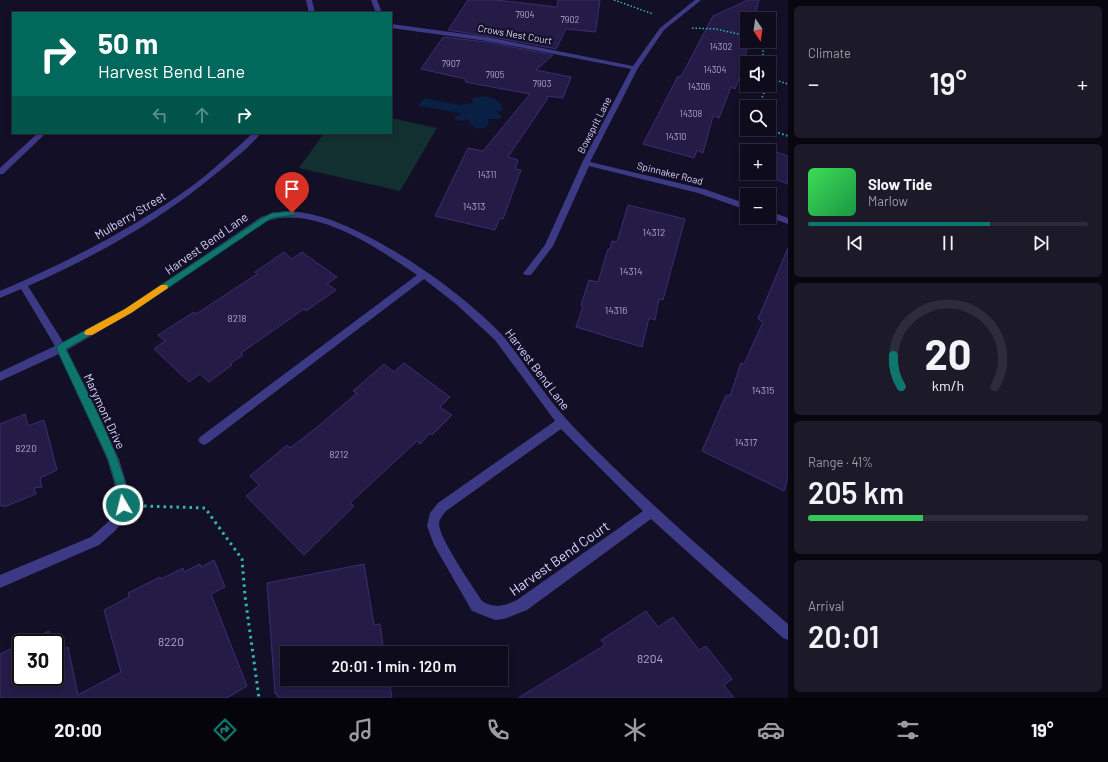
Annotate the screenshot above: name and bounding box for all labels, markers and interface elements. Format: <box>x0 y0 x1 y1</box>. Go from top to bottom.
house number: 7904 <box>516 9 535 20</box>
north arrow <box>740 12 776 48</box>
map controls <box>740 12 776 224</box>
house number: 7902 <box>561 14 580 25</box>
street label: Crows Nest Court <box>477 22 553 47</box>
text: 50 m <box>98 26 158 60</box>
icon: right <box>32 28 84 80</box>
house number: 14302 <box>710 41 733 52</box>
text: Climate <box>808 45 851 61</box>
button: sound <box>740 56 776 92</box>
house number: 7907 <box>442 58 461 69</box>
text: Harvest Bend Lane <box>98 60 245 82</box>
house number: 14304 <box>704 64 726 75</box>
text: 19° <box>929 65 967 101</box>
house number: 7905 <box>486 69 505 80</box>
text: − <box>808 70 819 96</box>
text: + <box>1077 70 1088 96</box>
house number: 7903 <box>533 78 552 89</box>
house number: 14306 <box>688 81 711 92</box>
street label: Bowsprit Lane <box>575 95 613 155</box>
button: search <box>740 100 776 136</box>
icon: left <box>149 104 171 126</box>
icon: ahead <box>191 104 213 126</box>
icon: right <box>233 104 255 126</box>
house number: 14308 <box>680 108 703 119</box>
house number: 14310 <box>666 131 686 142</box>
button: + <box>740 144 776 180</box>
street label: Spinnaker Road <box>636 159 704 187</box>
house number: 14311 <box>477 169 497 180</box>
pin <box>275 172 309 213</box>
text: Slow Tide <box>868 175 932 193</box>
icon: arrive <box>281 178 303 200</box>
street label: Mulberry Street <box>92 188 168 242</box>
button: − <box>740 188 776 224</box>
text: Marlow <box>868 193 908 209</box>
house number: 14313 <box>463 200 485 212</box>
street label: Harvest Bend Lane <box>162 209 250 277</box>
house number: 14312 <box>643 226 665 238</box>
icon: previous <box>844 232 866 254</box>
icon: pause <box>937 232 959 254</box>
icon: next <box>1030 232 1052 254</box>
house number: 14314 <box>619 265 643 277</box>
house number: 14316 <box>605 304 627 316</box>
house number: 8218 <box>227 312 247 324</box>
street label: Harvest Bend Lane <box>503 326 573 412</box>
text: 20 <box>924 328 972 378</box>
street label: Marymont Drive <box>81 371 129 451</box>
text: km/h <box>932 377 964 394</box>
house number: 14315 <box>752 384 774 396</box>
house number: 14317 <box>735 436 757 448</box>
house number: 8220 <box>15 442 37 454</box>
house number: 8212 <box>329 448 349 460</box>
text: Range · 41% <box>808 454 873 470</box>
text: 205 km <box>808 474 904 510</box>
position arrow <box>102 484 144 526</box>
street label: Harvest Bend Court <box>506 517 612 599</box>
text: Arrival <box>808 598 844 614</box>
text: 20:01 <box>808 618 879 654</box>
speed limit sign: 30 <box>12 634 64 686</box>
house number: 8220 <box>158 634 184 648</box>
house number: 8204 <box>637 651 663 665</box>
text: 20:01 · 1 min · 120 m <box>332 657 456 675</box>
icon: directions <box>211 716 239 744</box>
icon: music <box>347 716 375 744</box>
icon: phone <box>484 716 512 744</box>
icon: climate <box>621 716 649 744</box>
icon: car <box>757 716 785 744</box>
icon: filters <box>894 716 922 744</box>
text: 20:00 <box>54 719 102 741</box>
text: 19° <box>1031 719 1054 741</box>

